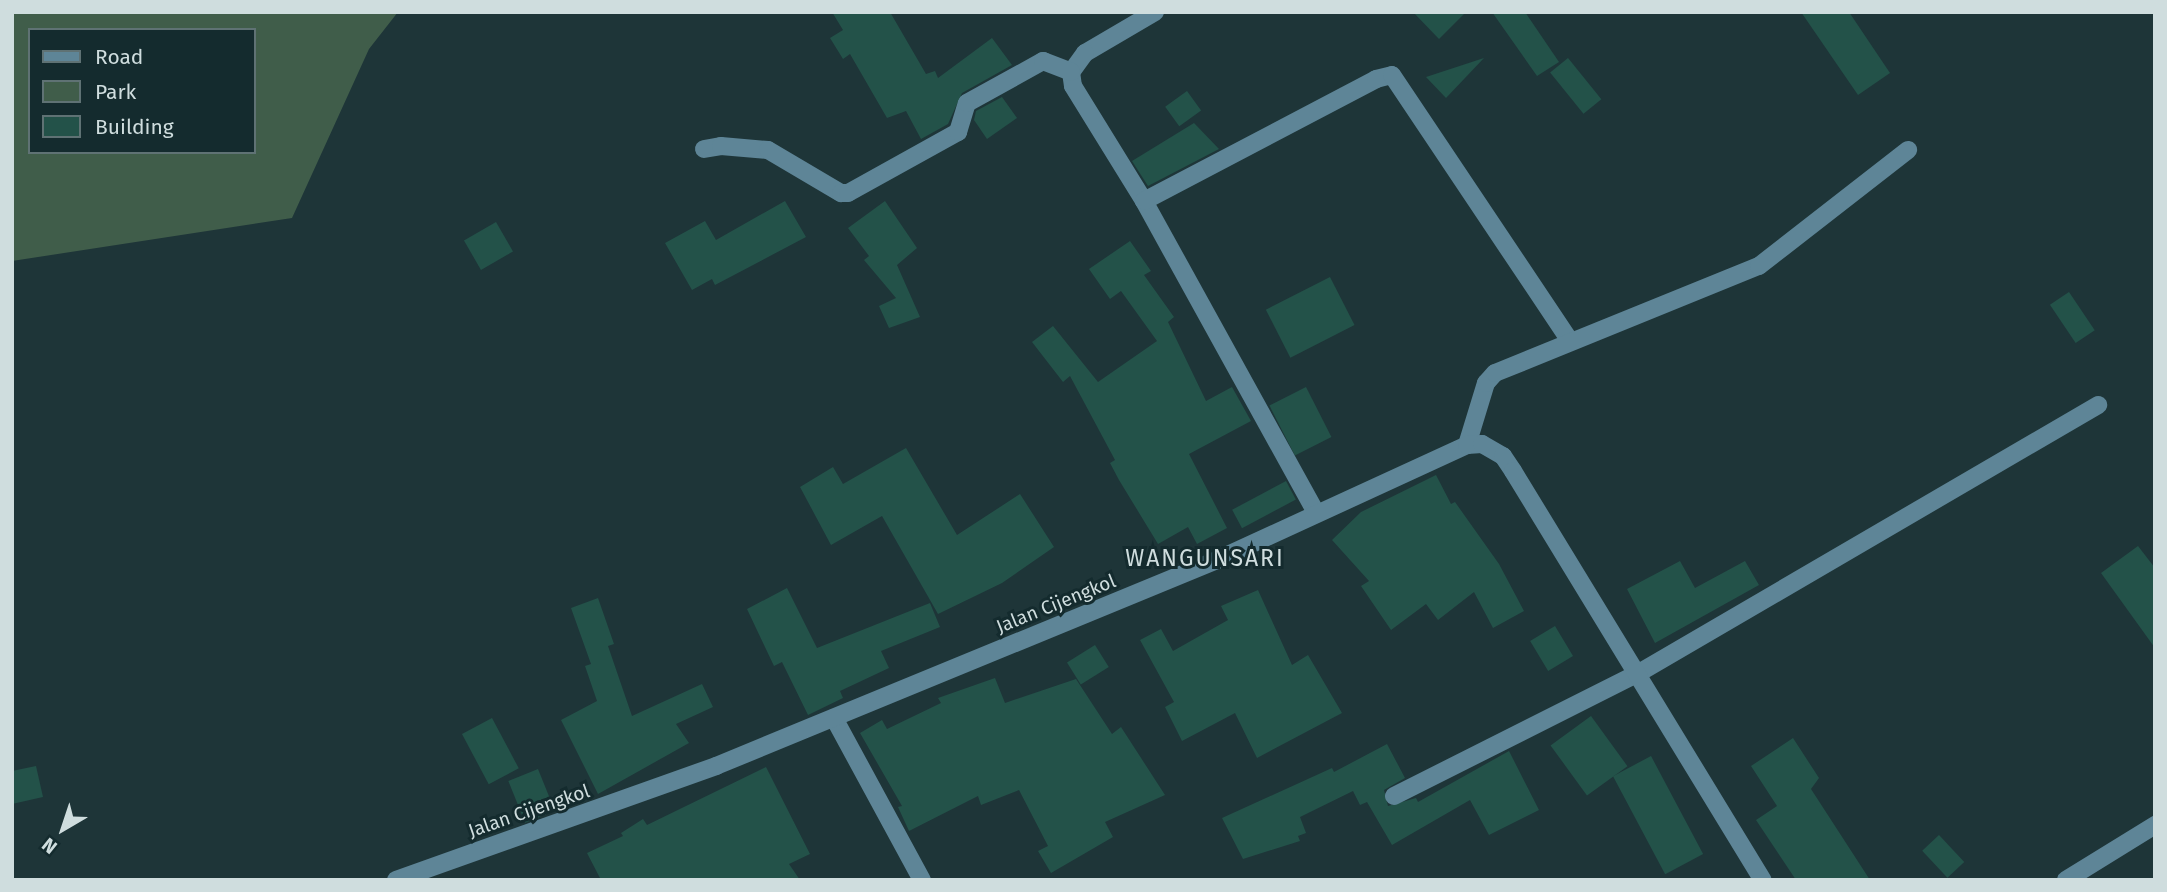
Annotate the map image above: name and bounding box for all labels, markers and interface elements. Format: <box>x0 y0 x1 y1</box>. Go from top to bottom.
legend <box>28 28 256 154</box>
text: Road <box>95 44 143 70</box>
text: Park <box>95 79 136 105</box>
text: Building <box>95 114 174 140</box>
district label: WANGUNSARI <box>1126 544 1284 572</box>
street label: Jalan Cijengkol <box>993 570 1119 638</box>
street label: Jalan Cijengkol <box>465 780 593 842</box>
north arrow <box>28 794 98 864</box>
text: N <box>37 833 62 859</box>

